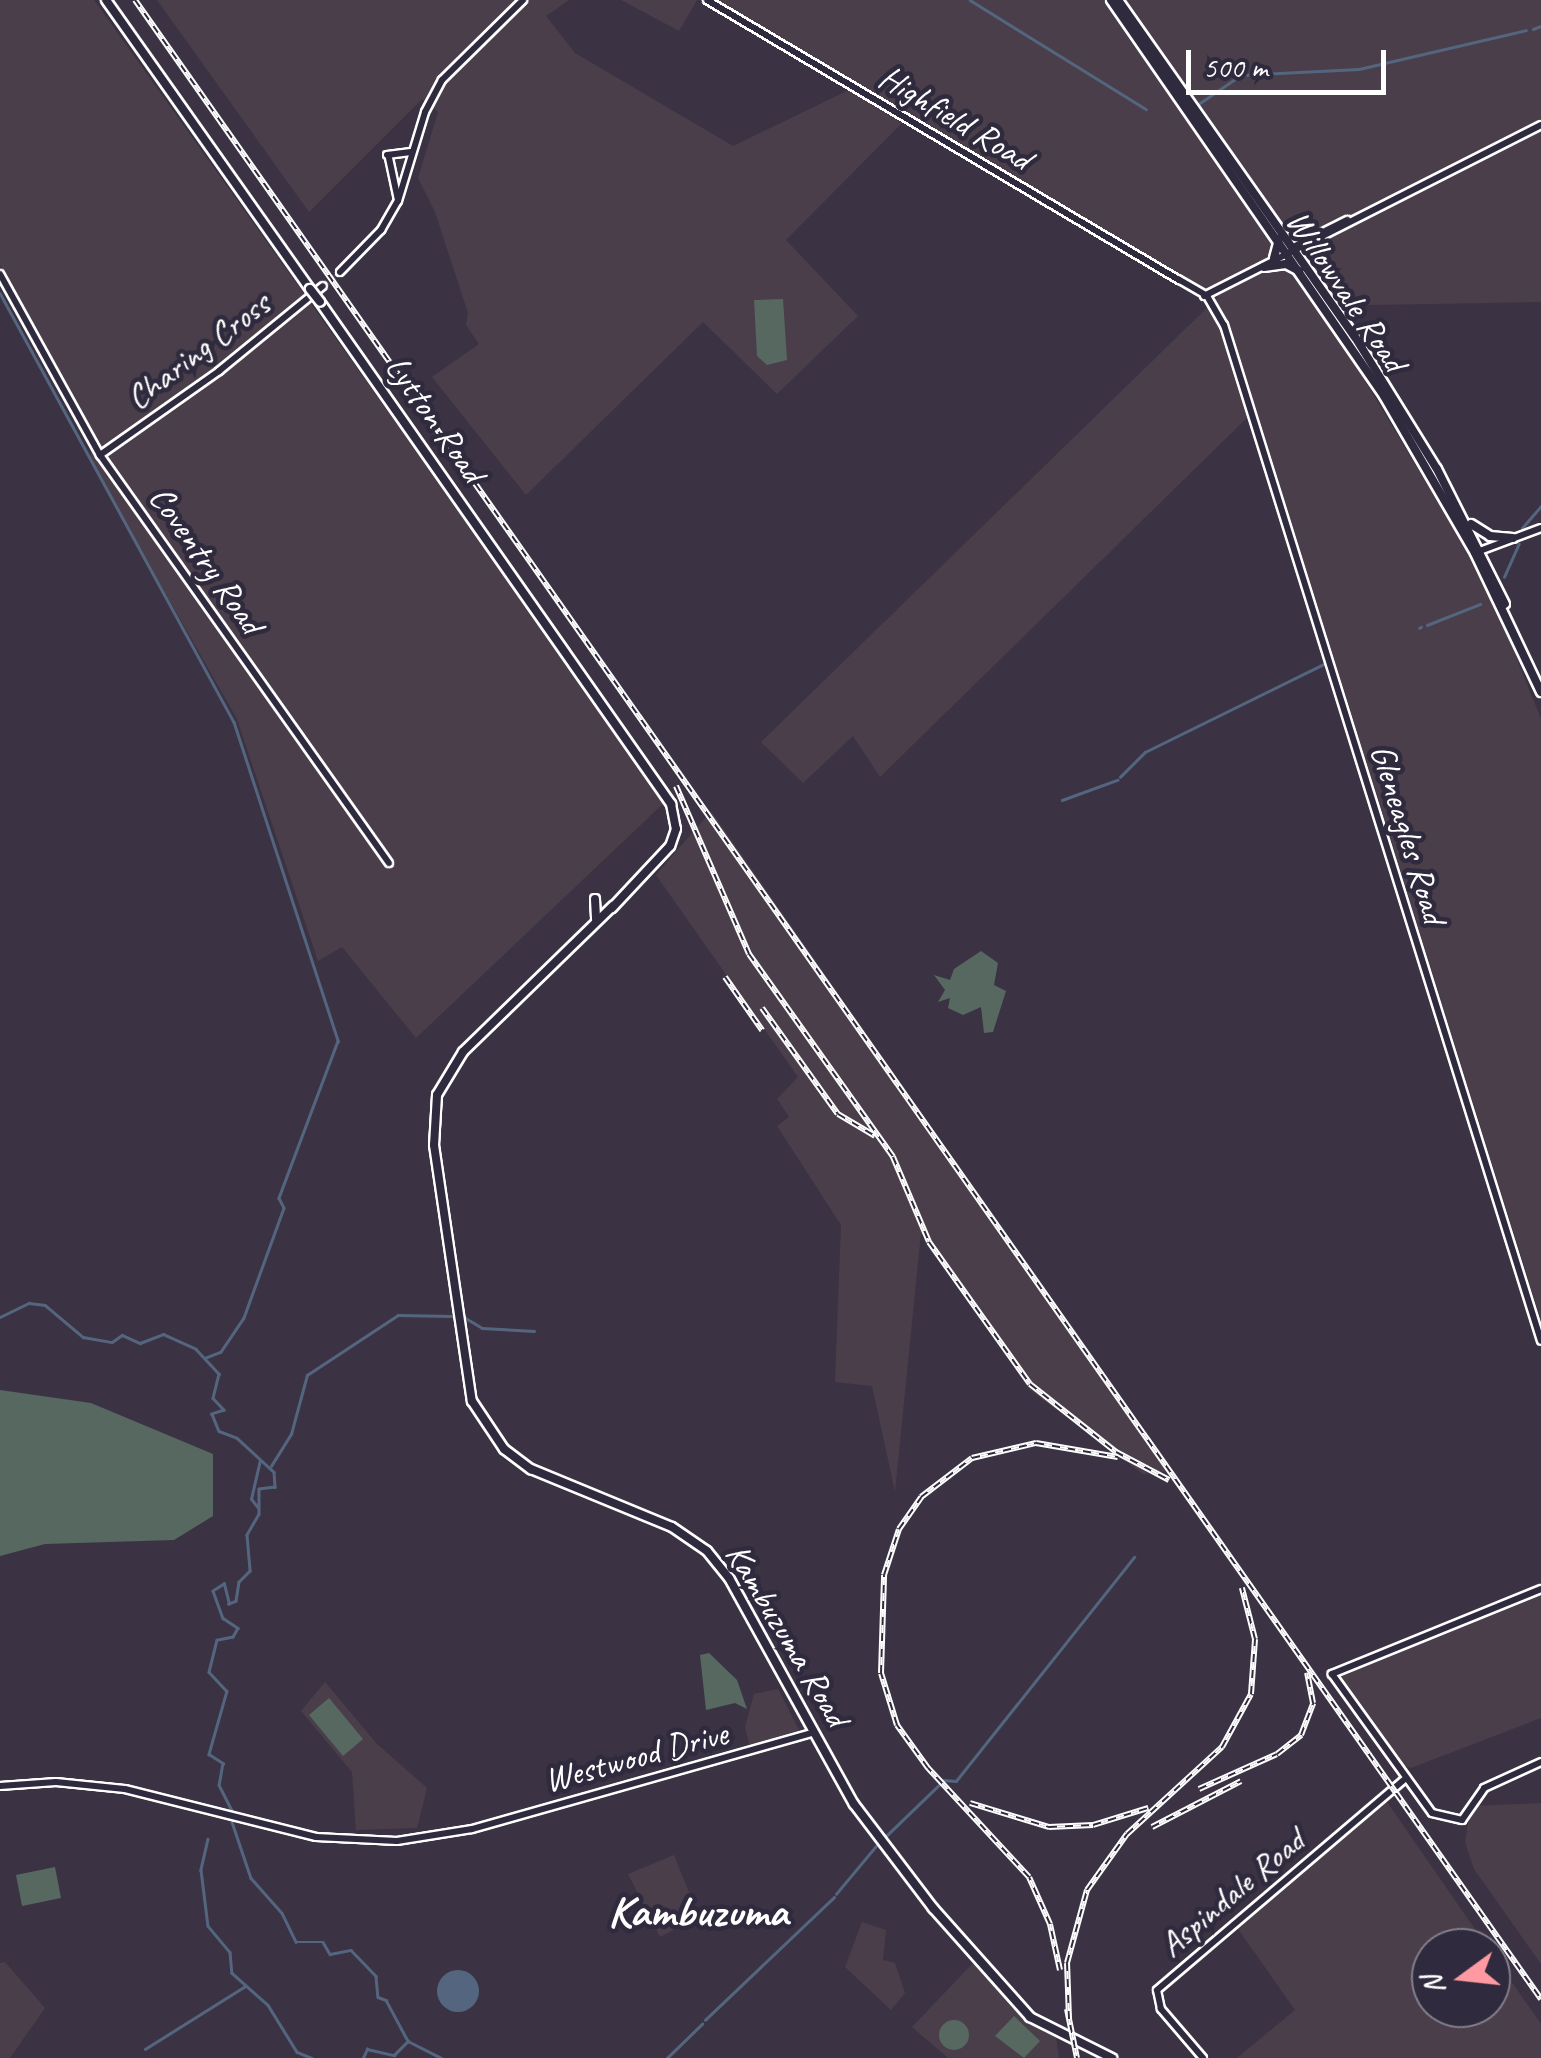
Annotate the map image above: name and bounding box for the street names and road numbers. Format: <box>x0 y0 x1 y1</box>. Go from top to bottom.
street label: Highfield Road <box>872 56 1038 180</box>
street label: Willowvale Road <box>1277 202 1415 380</box>
street label: Charing Cross <box>118 283 278 419</box>
street label: Lytton Road <box>376 348 494 490</box>
street label: Coventry Road <box>140 478 272 642</box>
street label: Gleneagles Road <box>1361 739 1455 929</box>
street label: Kambuzuma Road <box>716 1536 858 1734</box>
street label: Westwood Drive <box>540 1712 732 1802</box>
street label: Aspindale Road <box>1151 1820 1313 1966</box>

